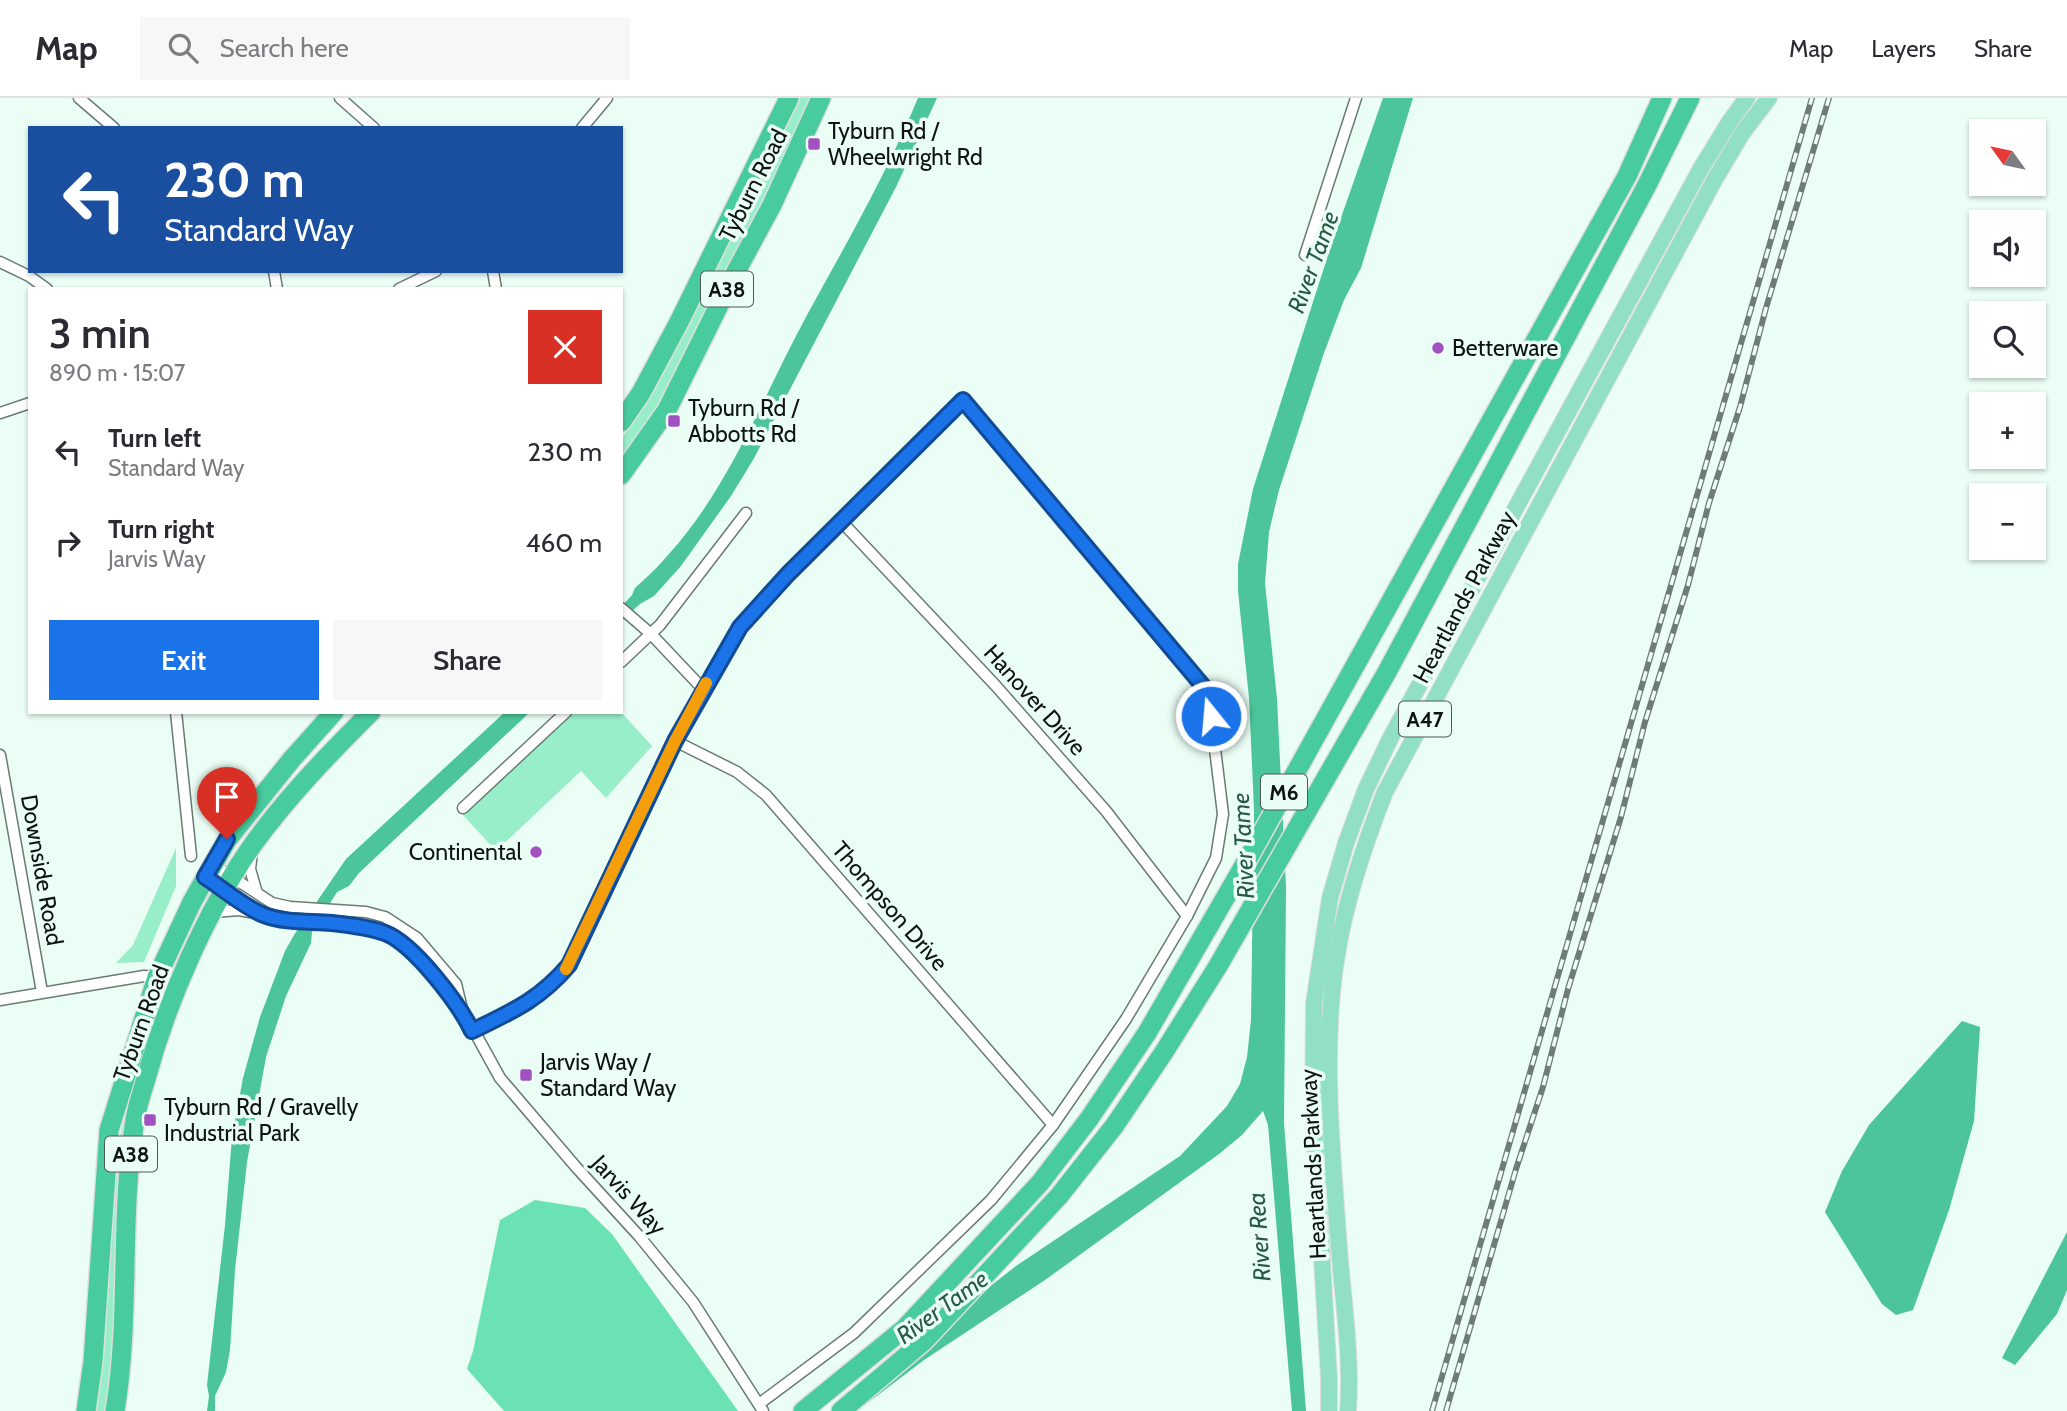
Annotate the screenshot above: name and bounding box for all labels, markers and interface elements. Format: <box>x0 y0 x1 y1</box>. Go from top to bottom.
search box <box>140 17 630 80</box>
text: Map <box>35 28 98 68</box>
icon: search <box>164 29 202 67</box>
text: Search here <box>220 32 349 64</box>
text: Map <box>1789 34 1833 63</box>
text: Layers <box>1871 34 1936 63</box>
text: Share <box>1974 34 2032 63</box>
place label: Tyburn Rd / Wheelwright Rd <box>828 117 983 171</box>
north arrow <box>1969 119 2046 196</box>
map controls <box>1969 119 2046 560</box>
street label: Tyburn Road <box>713 124 793 246</box>
marker: Tyburn Rd / Wheelwright Rd <box>806 136 822 152</box>
text: 230 m <box>164 150 305 209</box>
icon: left <box>49 154 140 245</box>
water label: River Tame <box>1281 207 1345 317</box>
text: Standard Way <box>164 210 354 249</box>
button: sound <box>1969 210 2046 287</box>
road number: A38 <box>701 272 753 306</box>
button: search <box>1969 301 2046 378</box>
text: 3 min <box>49 307 151 359</box>
button: close <box>528 310 602 384</box>
place label: Betterware <box>1452 334 1559 362</box>
marker: Betterware <box>1430 340 1446 356</box>
text: 890 m · 15:07 <box>49 359 185 387</box>
button: + <box>1969 392 2046 469</box>
place label: Tyburn Rd / Abbotts Rd <box>688 394 800 448</box>
marker: Tyburn Rd / Abbotts Rd <box>666 413 682 429</box>
text: Turn left <box>108 422 201 454</box>
icon: left <box>49 433 87 471</box>
text: 230 m <box>528 436 602 468</box>
text: Standard Way <box>108 454 244 482</box>
button: − <box>1969 483 2046 560</box>
street label: Heartlands Parkway <box>1407 506 1521 688</box>
text: Turn right <box>108 513 214 545</box>
icon: right <box>49 524 87 562</box>
text: 460 m <box>525 527 602 559</box>
text: Jarvis Way <box>108 545 206 573</box>
button: Exit <box>49 620 319 700</box>
button: Share <box>333 620 602 700</box>
street label: Hanover Drive <box>978 639 1092 761</box>
position arrow <box>1174 679 1248 753</box>
road number: A47 <box>1399 702 1451 736</box>
pin <box>197 767 257 839</box>
road number: M6 <box>1261 774 1307 810</box>
icon: arrive <box>208 778 246 816</box>
street label: Downside Road <box>15 792 69 948</box>
water label: River Tame <box>1226 792 1260 900</box>
street label: Thompson Drive <box>826 836 954 976</box>
place label: Continental <box>409 838 523 866</box>
marker: Continental <box>528 844 544 860</box>
street label: Tyburn Road <box>107 961 175 1085</box>
place label: Jarvis Way / Standard Way <box>539 1048 677 1102</box>
marker: Jarvis Way / Standard Way <box>518 1067 534 1083</box>
street label: Heartlands Parkway <box>1294 1068 1332 1260</box>
place label: Tyburn Rd / Gravelly Industrial Park <box>164 1093 359 1147</box>
marker: Tyburn Rd / Gravelly Industrial Park <box>142 1112 158 1128</box>
road number: A38 <box>105 1136 157 1172</box>
street label: Jarvis Way <box>585 1149 672 1241</box>
water label: River Rea <box>1241 1191 1277 1283</box>
water label: River Tame <box>891 1264 993 1350</box>

